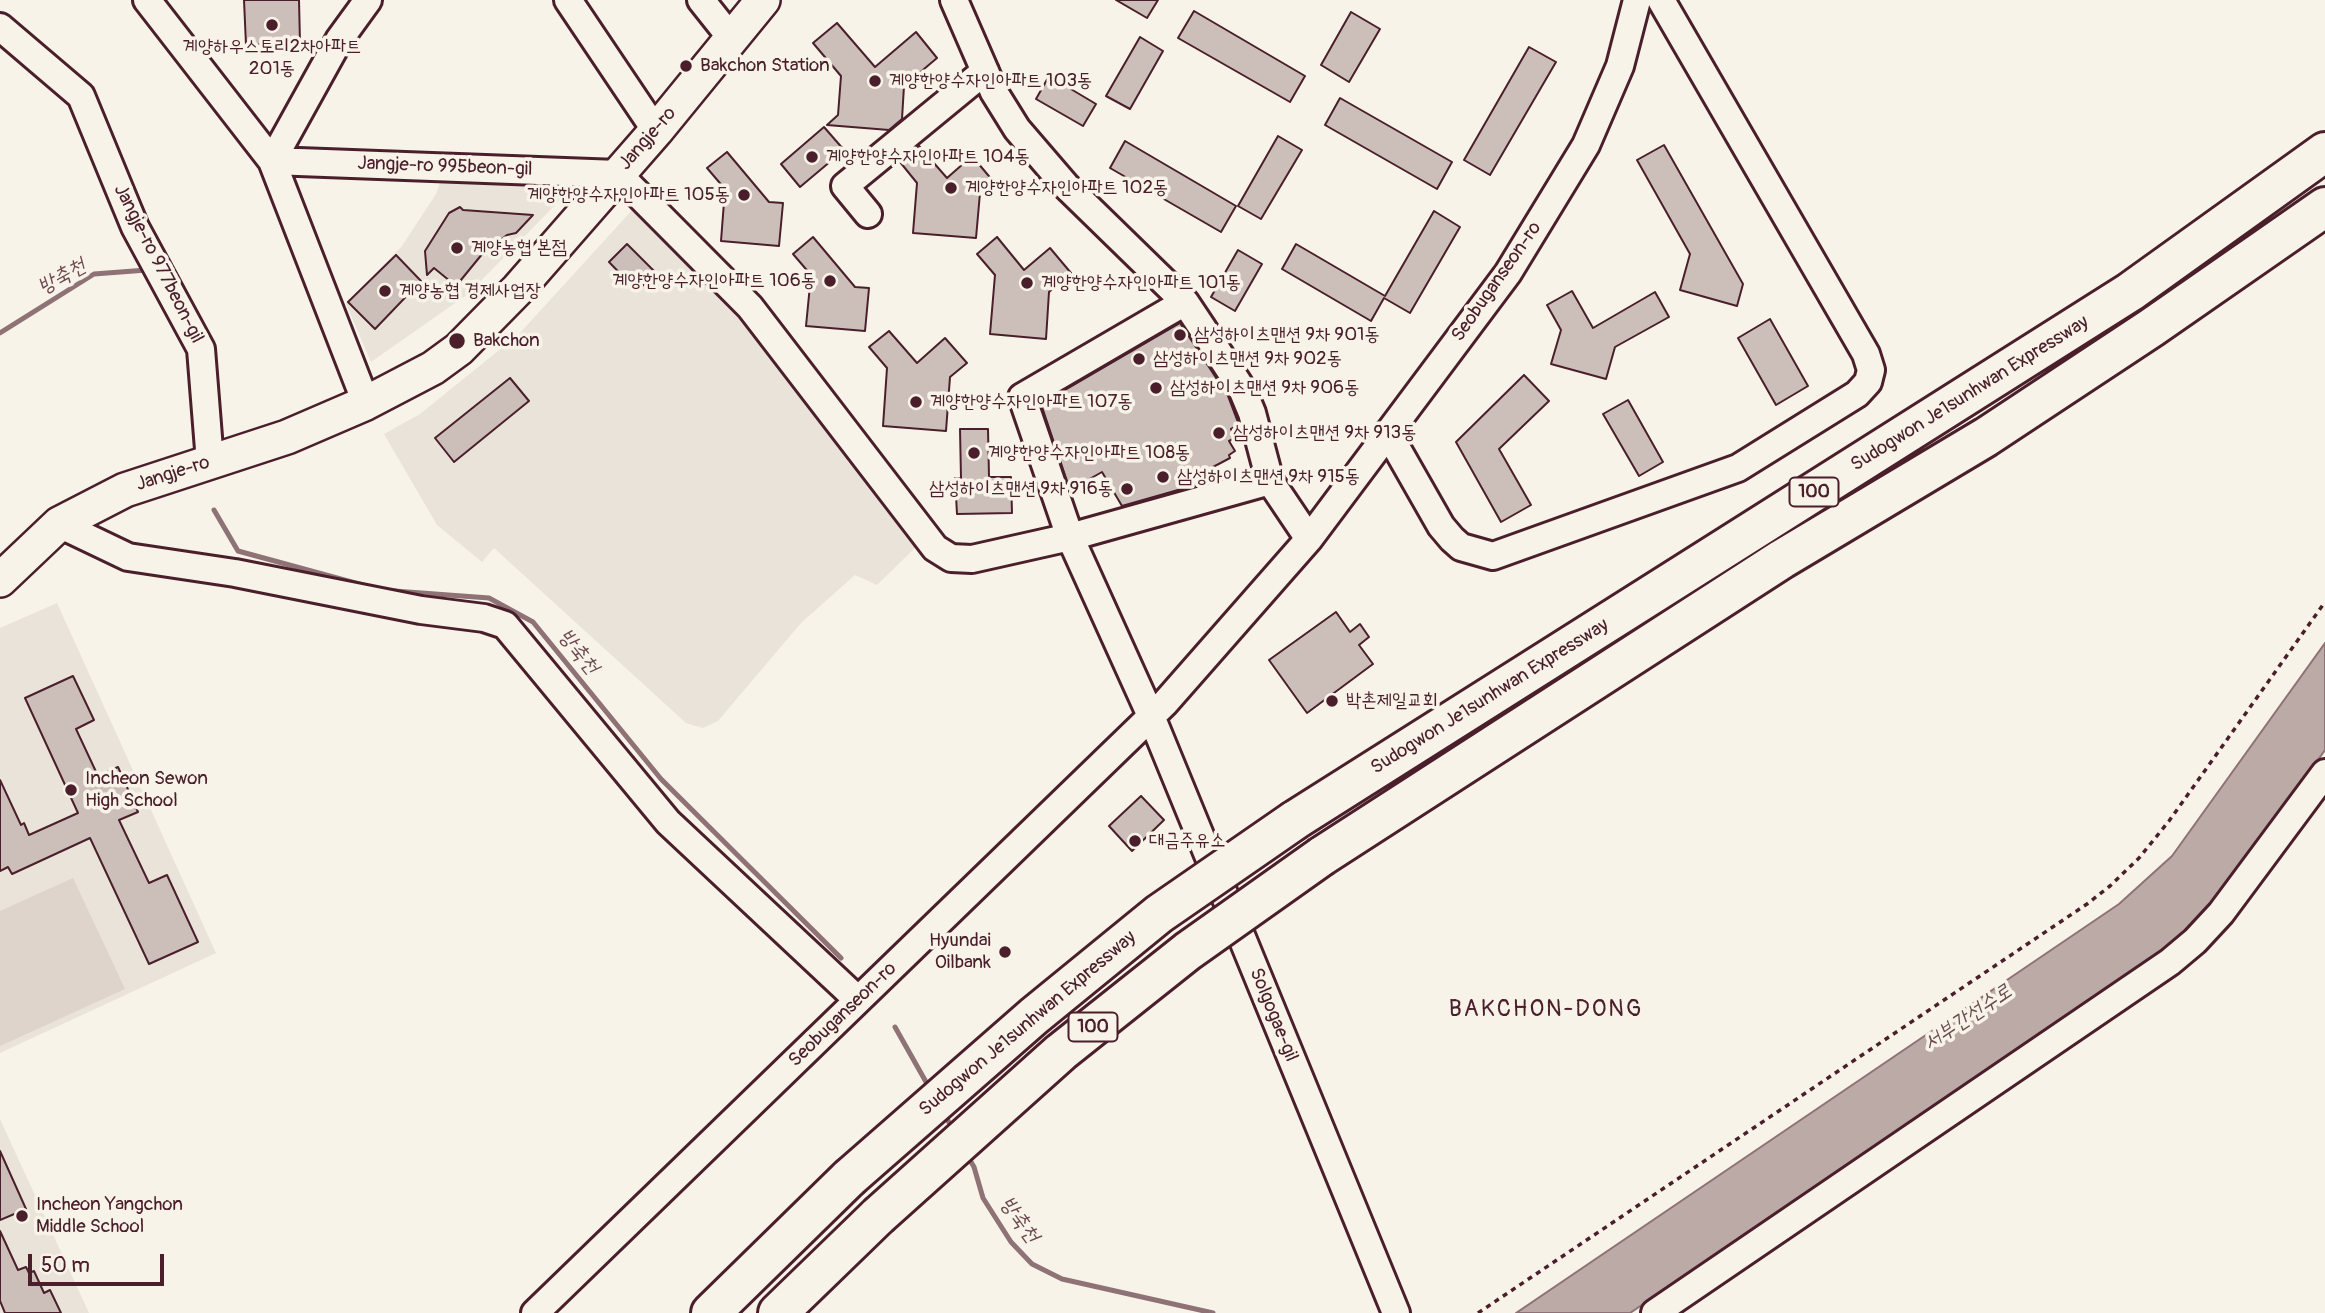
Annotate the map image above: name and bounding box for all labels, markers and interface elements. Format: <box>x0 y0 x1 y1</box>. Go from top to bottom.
marker: 계양하우스토리2차아파트 201동 <box>264 17 280 33</box>
place label: 계양하우스토리2차아파트 201동 <box>183 36 361 80</box>
place label: Bakchon Station <box>700 55 830 77</box>
marker: Bakchon Station <box>678 58 694 74</box>
place label: 계양한양수자인아파트 103동 <box>889 70 1092 92</box>
marker: 계양한양수자인아파트 103동 <box>867 73 883 89</box>
street label: Jangje-ro <box>614 103 682 175</box>
place label: 계양한양수자인아파트 104동 <box>826 146 1030 168</box>
marker: 계양한양수자인아파트 104동 <box>804 149 820 165</box>
street label: Jangje-ro 995beon-gil <box>357 153 533 181</box>
place label: 계양한양수자인아파트 102동 <box>965 177 1168 199</box>
marker: 계양한양수자인아파트 102동 <box>943 180 959 196</box>
street label: Jangje-ro 977beon-gil <box>108 181 208 347</box>
place label: 계양한양수자인아파트 105동 <box>527 184 730 206</box>
marker: 계양한양수자인아파트 105동 <box>736 187 752 203</box>
street label: Seobuganseon-ro <box>1447 218 1547 346</box>
place label: 계양농협 본점 <box>471 237 567 259</box>
marker: 계양농협 본점 <box>449 240 465 256</box>
water label: 방축천 <box>34 254 90 300</box>
place label: 계양한양수자인아파트 106동 <box>612 270 816 292</box>
place label: 계양한양수자인아파트 101동 <box>1041 272 1241 294</box>
marker: 계양한양수자인아파트 106동 <box>822 273 838 289</box>
marker: 계양한양수자인아파트 101동 <box>1019 275 1035 291</box>
place label: 계양농협 경제사업장 <box>399 280 541 302</box>
marker: 계양농협 경제사업장 <box>377 283 393 299</box>
street label: Sudogwon Je1sunhwan Expressway <box>1847 311 2093 477</box>
place label: 삼성하이츠맨션 9차 901동 <box>1194 324 1380 346</box>
marker: 삼성하이츠맨션 9차 901동 <box>1172 327 1188 343</box>
place label: Bakchon <box>473 330 540 352</box>
marker: Bakchon <box>447 331 467 351</box>
place label: 삼성하이츠맨션 9차 902동 <box>1153 348 1342 370</box>
marker: 삼성하이츠맨션 9차 902동 <box>1131 351 1147 367</box>
place label: 삼성하이츠맨션 9차 906동 <box>1170 377 1359 399</box>
marker: 삼성하이츠맨션 9차 906동 <box>1148 380 1164 396</box>
place label: 계양한양수자인아파트 107동 <box>930 391 1133 413</box>
marker: 계양한양수자인아파트 107동 <box>908 394 924 410</box>
place label: 삼성하이츠맨션 9차 913동 <box>1233 422 1416 444</box>
marker: 삼성하이츠맨션 9차 913동 <box>1211 425 1227 441</box>
place label: 계양한양수자인아파트 108동 <box>988 442 1190 464</box>
marker: 계양한양수자인아파트 108동 <box>966 445 982 461</box>
street label: Jangje-ro <box>133 451 213 497</box>
place label: 삼성하이츠맨션 9차 915동 <box>1177 466 1360 488</box>
marker: 삼성하이츠맨션 9차 915동 <box>1155 469 1171 485</box>
place label: 삼성하이츠맨션 9차 916동 <box>929 478 1113 500</box>
road number: 100 <box>1790 478 1839 506</box>
marker: 삼성하이츠맨션 9차 916동 <box>1119 481 1135 497</box>
street label: Sudogwon Je1sunhwan Expressway <box>1367 614 1613 780</box>
water label: 방축천 <box>552 624 604 680</box>
place label: 박촌제일교회 <box>1346 690 1438 712</box>
marker: 박촌제일교회 <box>1324 693 1340 709</box>
place label: Incheon Sewon High School <box>85 768 208 812</box>
marker: Incheon Sewon High School <box>63 782 79 798</box>
place label: 대금주유소 <box>1149 830 1225 852</box>
marker: 대금주유소 <box>1127 833 1143 849</box>
street label: Sudogwon Je1sunhwan Expressway <box>915 927 1141 1121</box>
place label: Hyundai Oilbank <box>929 930 991 974</box>
marker: Hyundai Oilbank <box>997 944 1013 960</box>
street label: Seobuganseon-ro <box>784 958 902 1072</box>
street label: Solgogae-gil <box>1244 965 1302 1065</box>
water label: 서부간선수로 <box>1919 979 2017 1057</box>
district label: BAKCHON-DONG <box>1450 996 1642 1024</box>
road number: 100 <box>1068 1012 1118 1042</box>
water label: 방축천 <box>994 1192 1044 1248</box>
place label: Incheon Yangchon Middle School <box>36 1194 183 1238</box>
marker: Incheon Yangchon Middle School <box>14 1208 30 1224</box>
scale bar <box>32 1240 168 1284</box>
text: 50 m <box>41 1252 90 1279</box>

